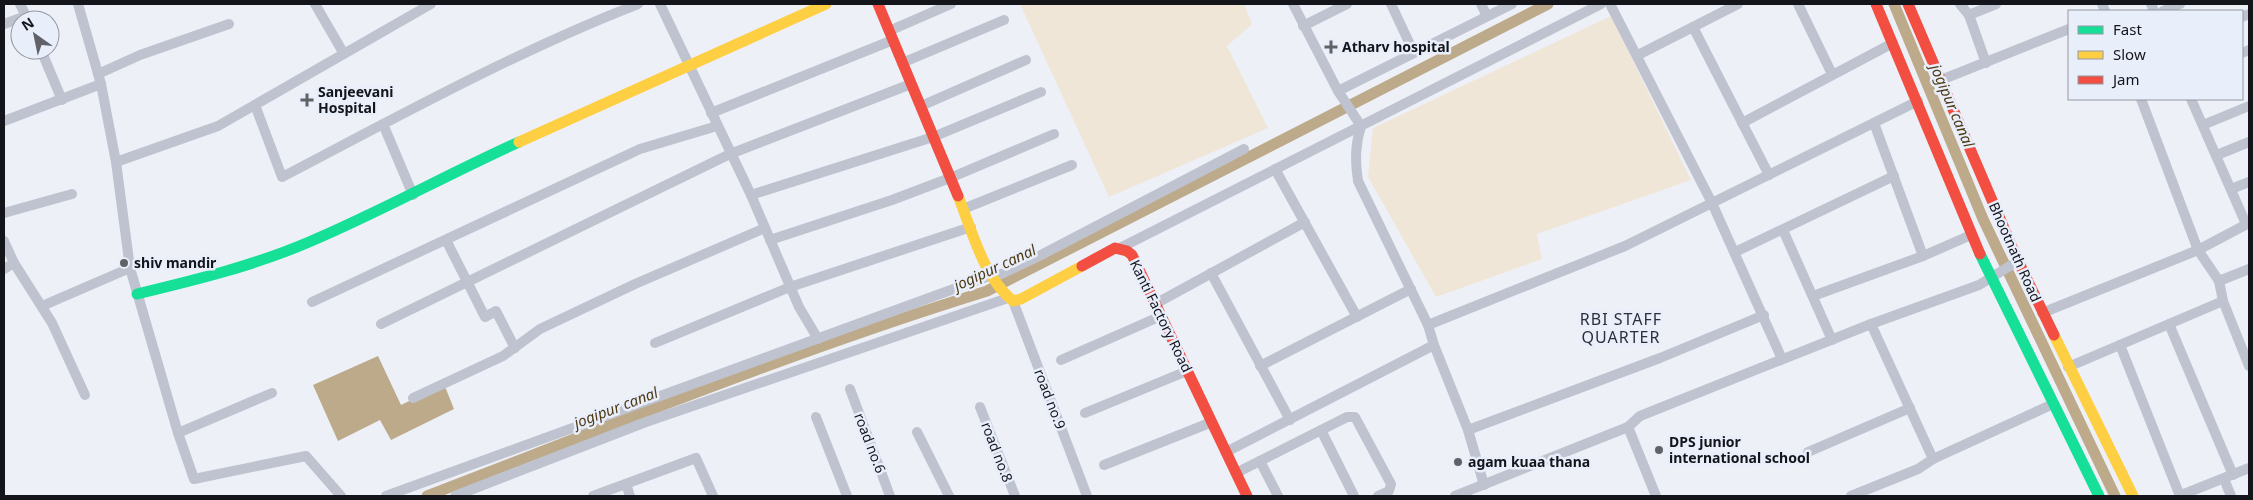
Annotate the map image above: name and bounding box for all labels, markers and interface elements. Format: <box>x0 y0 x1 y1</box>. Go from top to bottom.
north arrow <box>10 10 60 60</box>
legend <box>2068 10 2243 100</box>
text: N <box>18 13 38 35</box>
text: Fast <box>2113 19 2142 39</box>
place label: Atharv hospital <box>1342 37 1450 56</box>
marker: Atharv hospital <box>1324 40 1338 54</box>
text: Slow <box>2113 44 2146 64</box>
water label: jogipur canal <box>1926 59 1980 151</box>
text: Jam <box>2111 69 2140 89</box>
place label: Sanjeevani Hospital <box>318 82 393 117</box>
marker: Sanjeevani Hospital <box>300 93 314 107</box>
street label: Bhootnath Road <box>1985 199 2046 305</box>
water label: jogipur canal <box>948 239 1040 296</box>
place label: shiv mandir <box>134 253 217 272</box>
street label: Kanti Factory Road <box>1126 256 1197 375</box>
marker: shiv mandir <box>118 257 130 269</box>
district label: RBI STAFF QUARTER <box>1580 308 1662 348</box>
street label: road no.9 <box>1030 366 1071 432</box>
water label: jogipur canal <box>569 381 662 433</box>
street label: road no.6 <box>850 410 891 476</box>
street label: road no.8 <box>977 419 1018 485</box>
place label: DPS junior international school <box>1669 432 1810 467</box>
marker: DPS junior international school <box>1653 444 1665 456</box>
place label: agam kuaa thana <box>1468 452 1590 471</box>
marker: agam kuaa thana <box>1452 456 1464 468</box>

